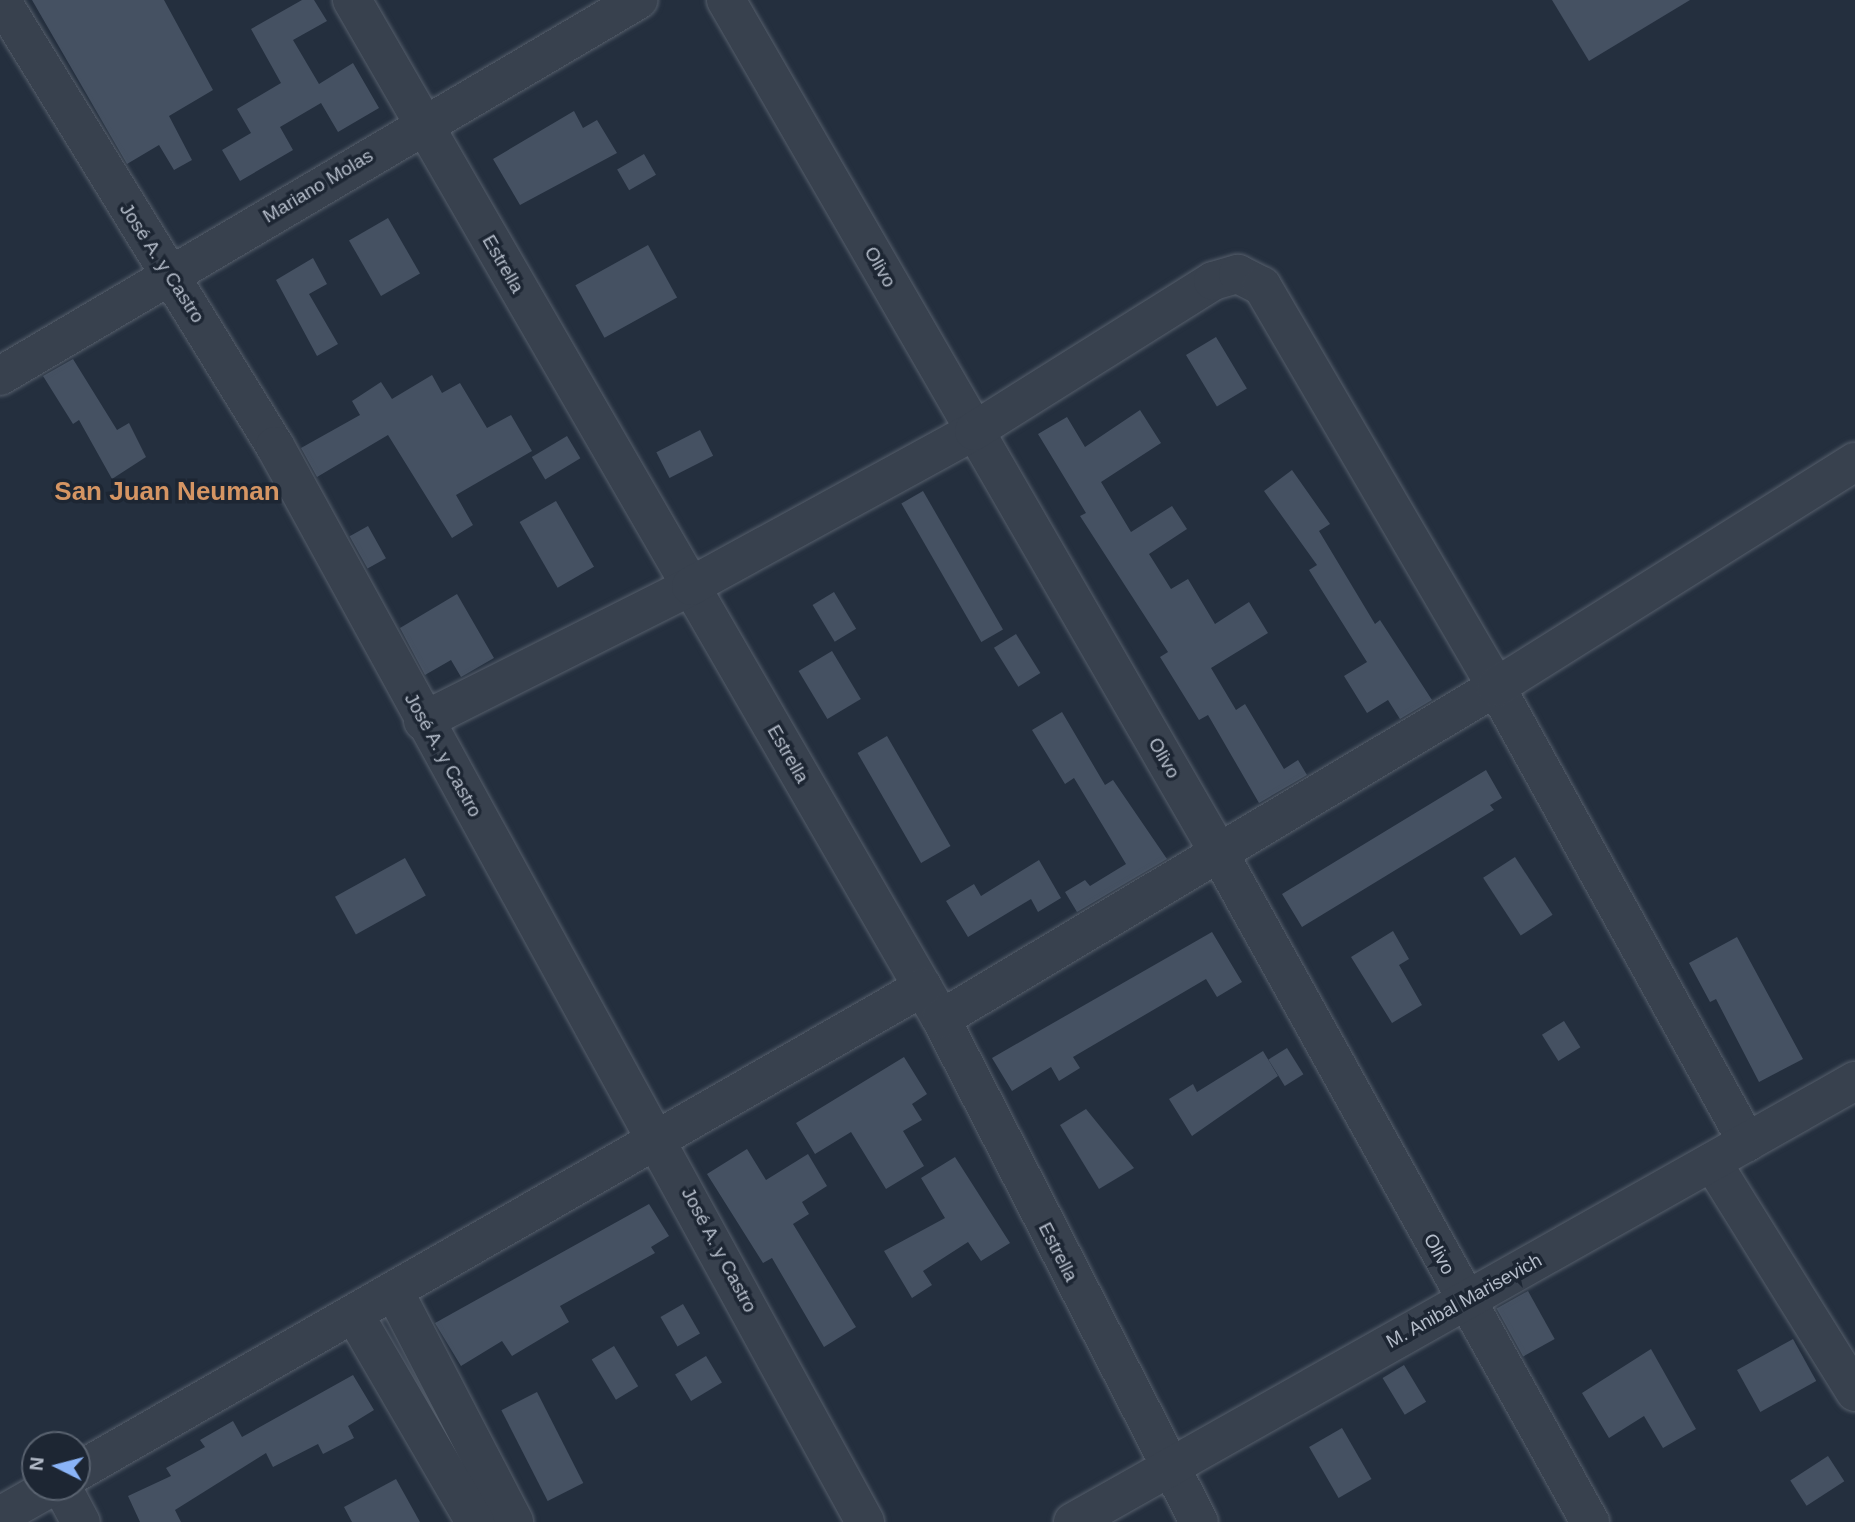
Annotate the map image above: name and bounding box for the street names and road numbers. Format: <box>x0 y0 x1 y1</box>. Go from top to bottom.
street label: Mariano Molas <box>259 144 377 228</box>
street label: José A. y Castro <box>114 198 210 328</box>
street label: Estrella <box>477 231 529 297</box>
street label: Olivo <box>859 243 901 291</box>
street label: José A. y Castro <box>399 689 487 821</box>
street label: Estrella <box>762 721 814 787</box>
street label: Olivo <box>1143 734 1185 782</box>
street label: José A. y Castro <box>676 1183 762 1317</box>
street label: Estrella <box>1033 1219 1083 1285</box>
street label: Olivo <box>1419 1230 1459 1278</box>
street label: M. Anibal Marisevich <box>1382 1249 1546 1353</box>

